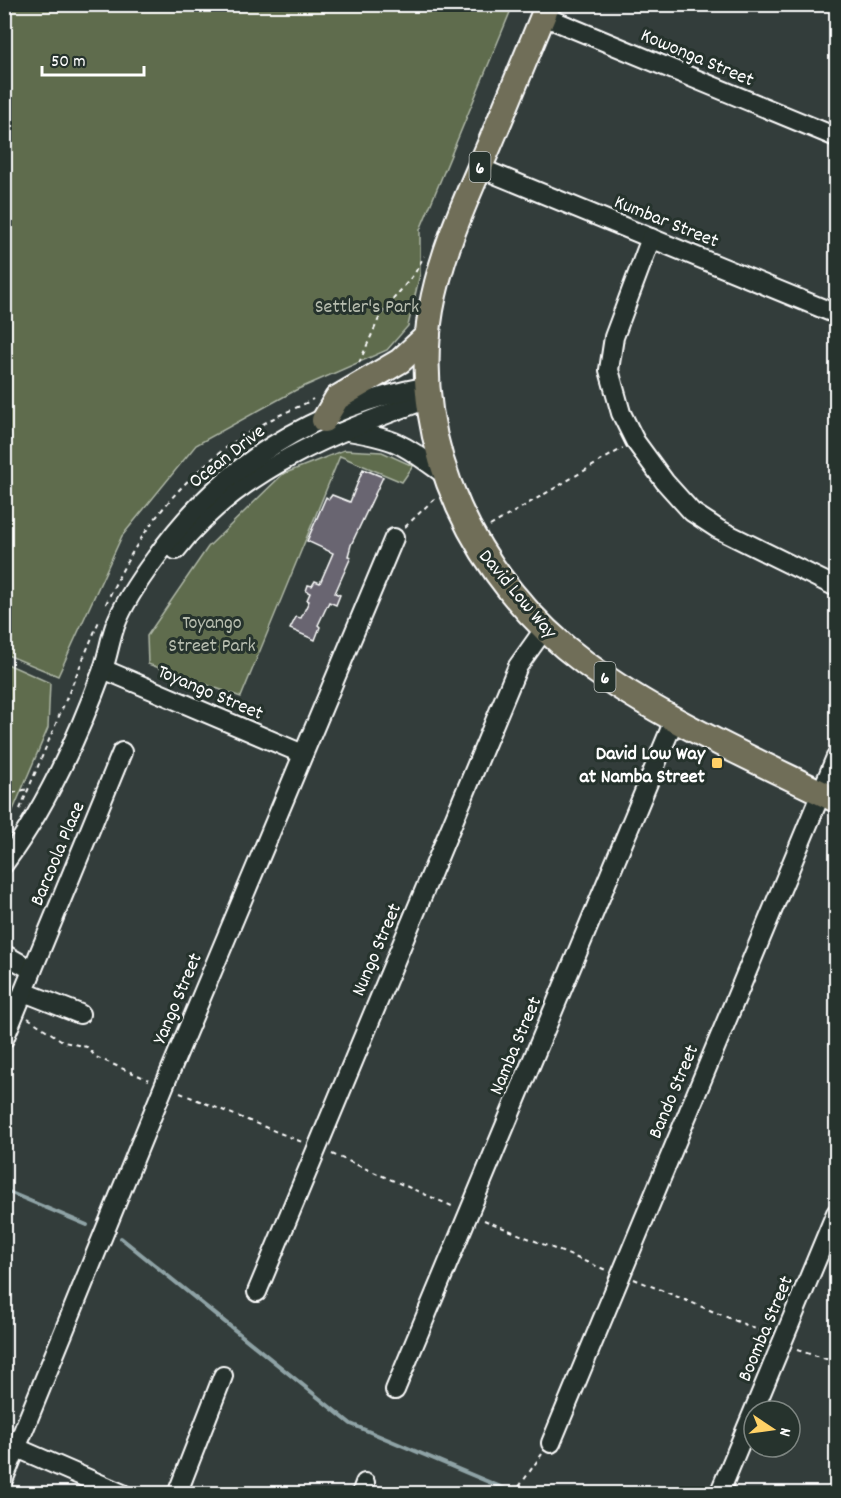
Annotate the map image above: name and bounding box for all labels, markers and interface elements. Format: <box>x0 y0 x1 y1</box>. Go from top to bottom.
street label: Kowonga Street <box>636 22 758 95</box>
scale bar <box>42 39 144 77</box>
text: 50 m <box>51 50 86 75</box>
road number: 6 <box>470 152 490 182</box>
street label: Kumbar Street <box>610 189 722 256</box>
park label: Settler's Park <box>315 294 419 322</box>
street label: Ocean Drive <box>184 418 272 496</box>
street label: David Low Way <box>471 544 563 646</box>
park label: Toyango Street Park <box>168 610 256 661</box>
street label: Toyango Street <box>153 659 267 729</box>
road number: 6 <box>594 662 616 692</box>
place label: David Low Way at Namba Street <box>579 741 706 792</box>
marker: David Low Way at Namba Street <box>710 756 724 770</box>
street label: Barcoola Place <box>24 797 93 911</box>
street label: Nungo Street <box>346 899 410 1001</box>
street label: Yango Street <box>147 949 211 1049</box>
street label: Namba Street <box>484 993 550 1100</box>
street label: Bando Street <box>642 1041 707 1143</box>
street label: Boomba Street <box>732 1272 802 1386</box>
north arrow <box>742 1399 802 1459</box>
text: N <box>772 1425 796 1438</box>

